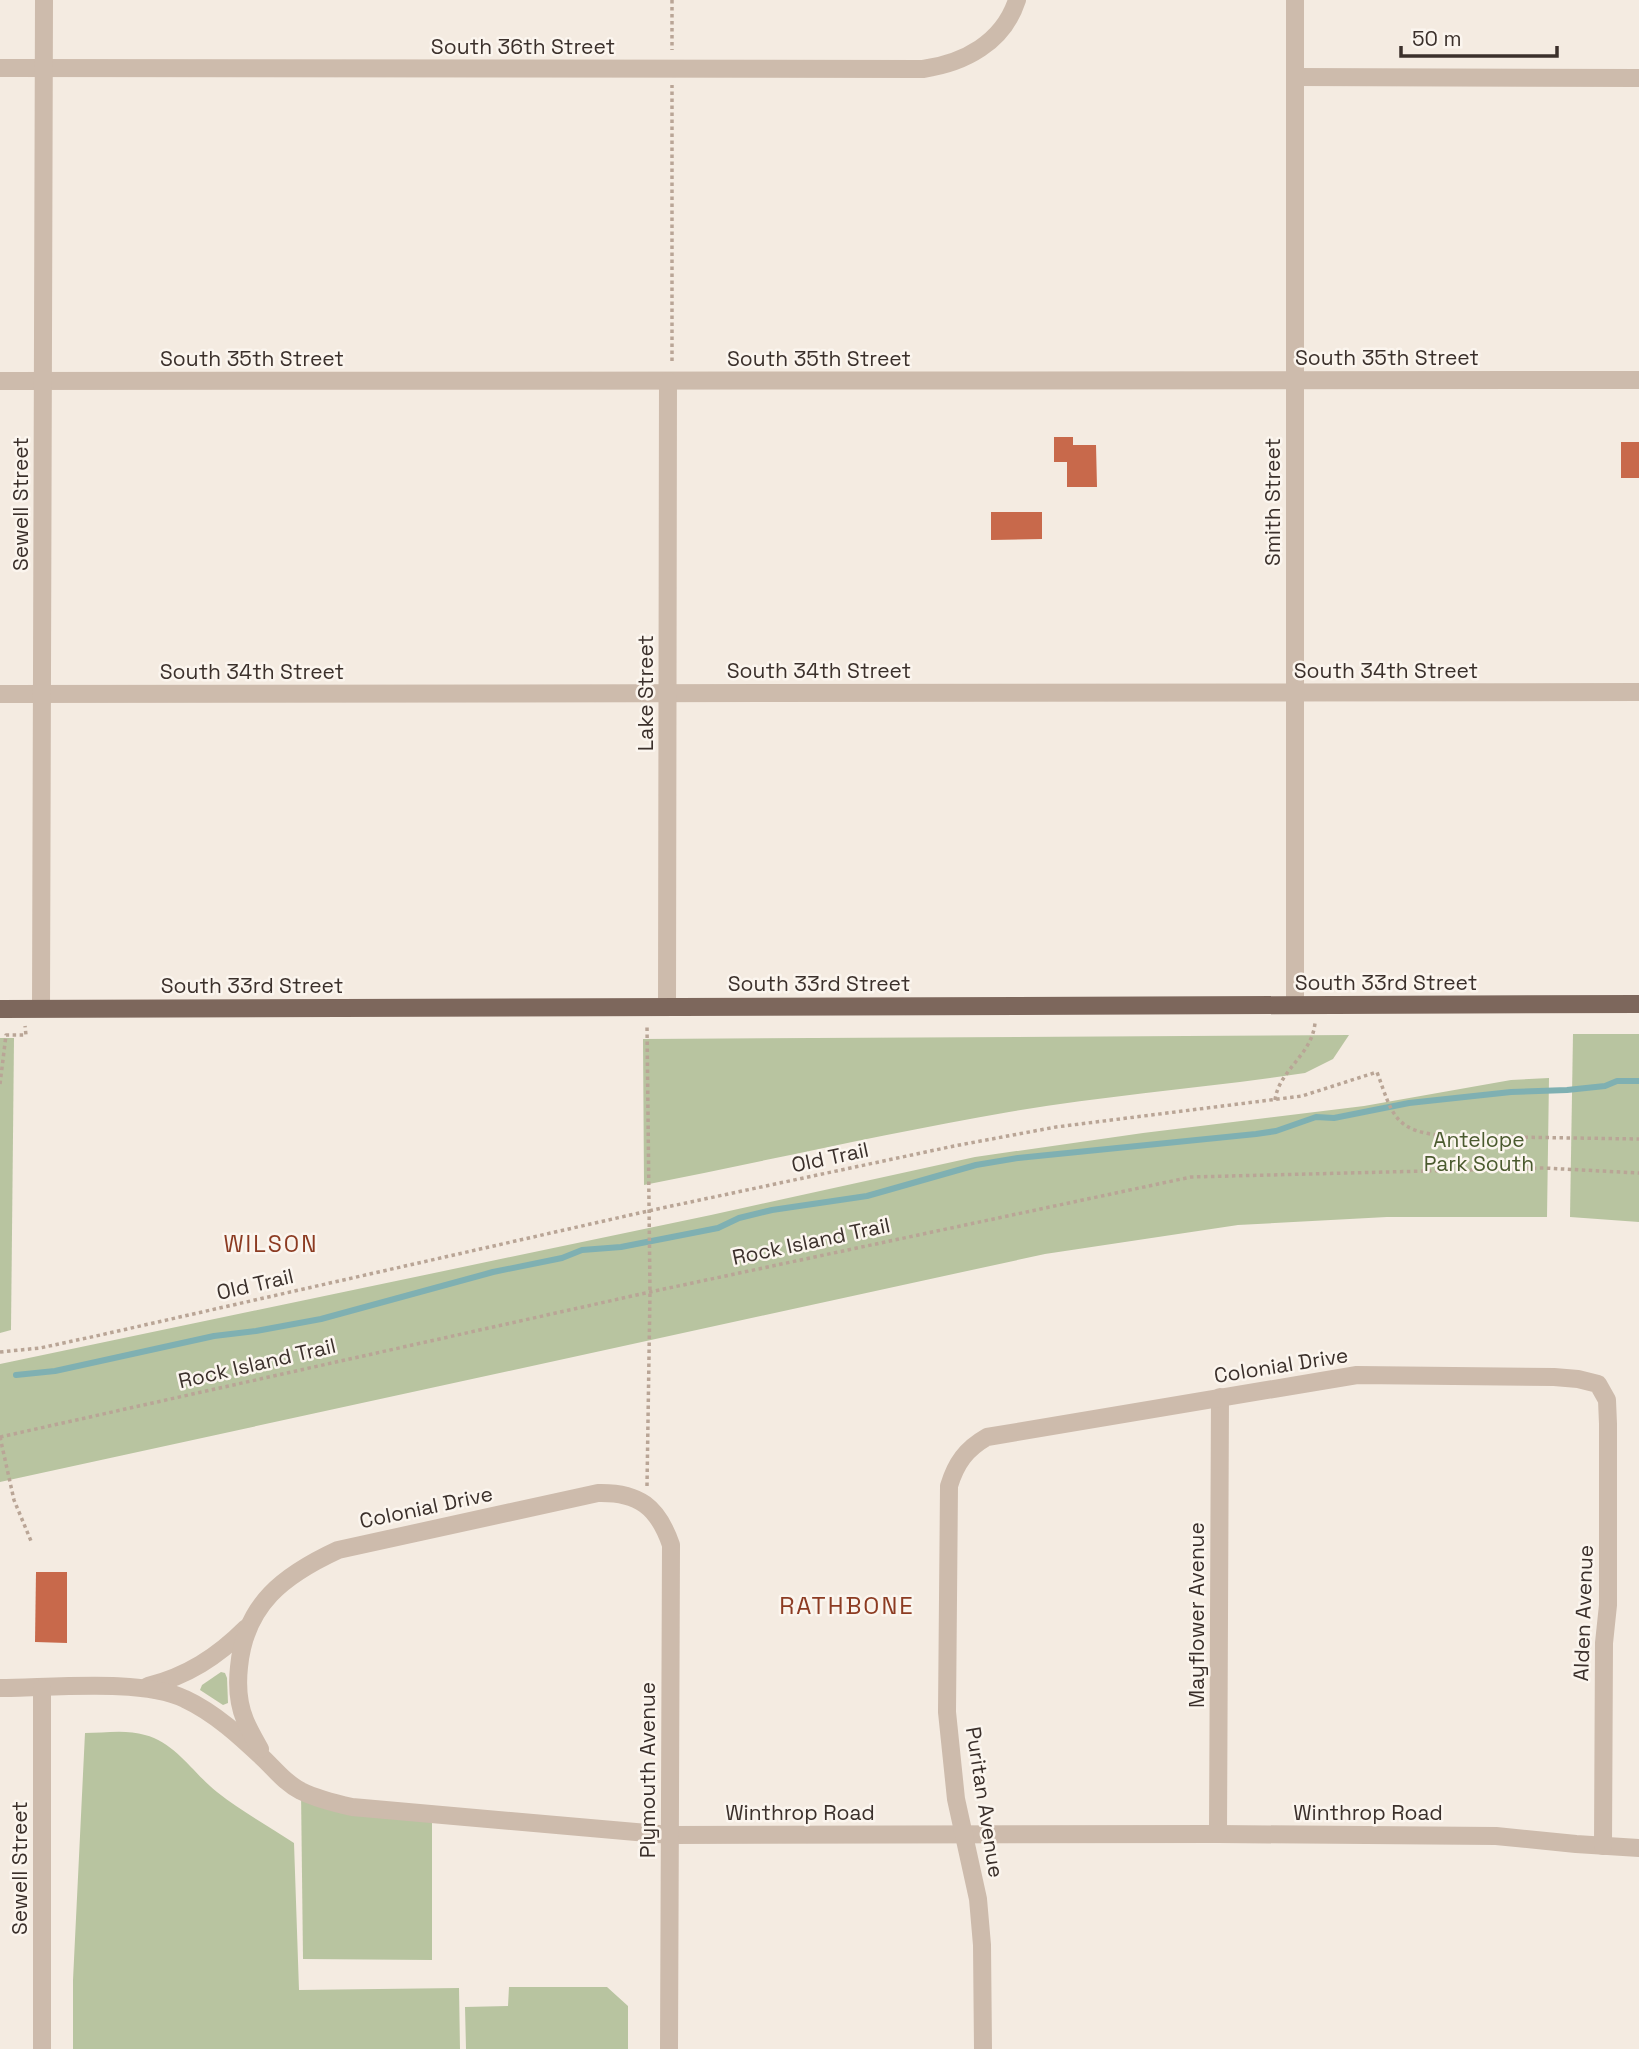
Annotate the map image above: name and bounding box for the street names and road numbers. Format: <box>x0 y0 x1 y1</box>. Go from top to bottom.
street label: South 36th Street <box>431 33 615 60</box>
street label: South 35th Street <box>1295 344 1479 371</box>
street label: South 35th Street <box>160 345 344 372</box>
street label: South 35th Street <box>727 345 911 372</box>
street label: Sewell Street <box>7 437 34 571</box>
street label: Smith Street <box>1259 438 1286 566</box>
street label: Lake Street <box>632 635 659 751</box>
street label: South 34th Street <box>727 657 911 684</box>
street label: South 34th Street <box>1294 657 1478 684</box>
street label: South 34th Street <box>160 658 344 685</box>
street label: South 33rd Street <box>1295 969 1477 996</box>
street label: South 33rd Street <box>728 970 910 997</box>
street label: South 33rd Street <box>161 972 343 999</box>
street label: Old Trail <box>789 1136 871 1178</box>
street label: Rock Island Trail <box>730 1211 892 1271</box>
street label: Old Trail <box>214 1262 296 1306</box>
street label: Rock Island Trail <box>176 1332 338 1394</box>
street label: Colonial Drive <box>1212 1341 1350 1389</box>
street label: Colonial Drive <box>357 1480 495 1534</box>
street label: Mayflower Avenue <box>1183 1522 1210 1708</box>
street label: Alden Avenue <box>1567 1544 1599 1682</box>
street label: Plymouth Avenue <box>634 1682 661 1858</box>
street label: Puritan Avenue <box>960 1725 1010 1879</box>
street label: Winthrop Road <box>725 1799 875 1826</box>
street label: Winthrop Road <box>1293 1799 1443 1826</box>
street label: Sewell Street <box>6 1801 33 1935</box>

